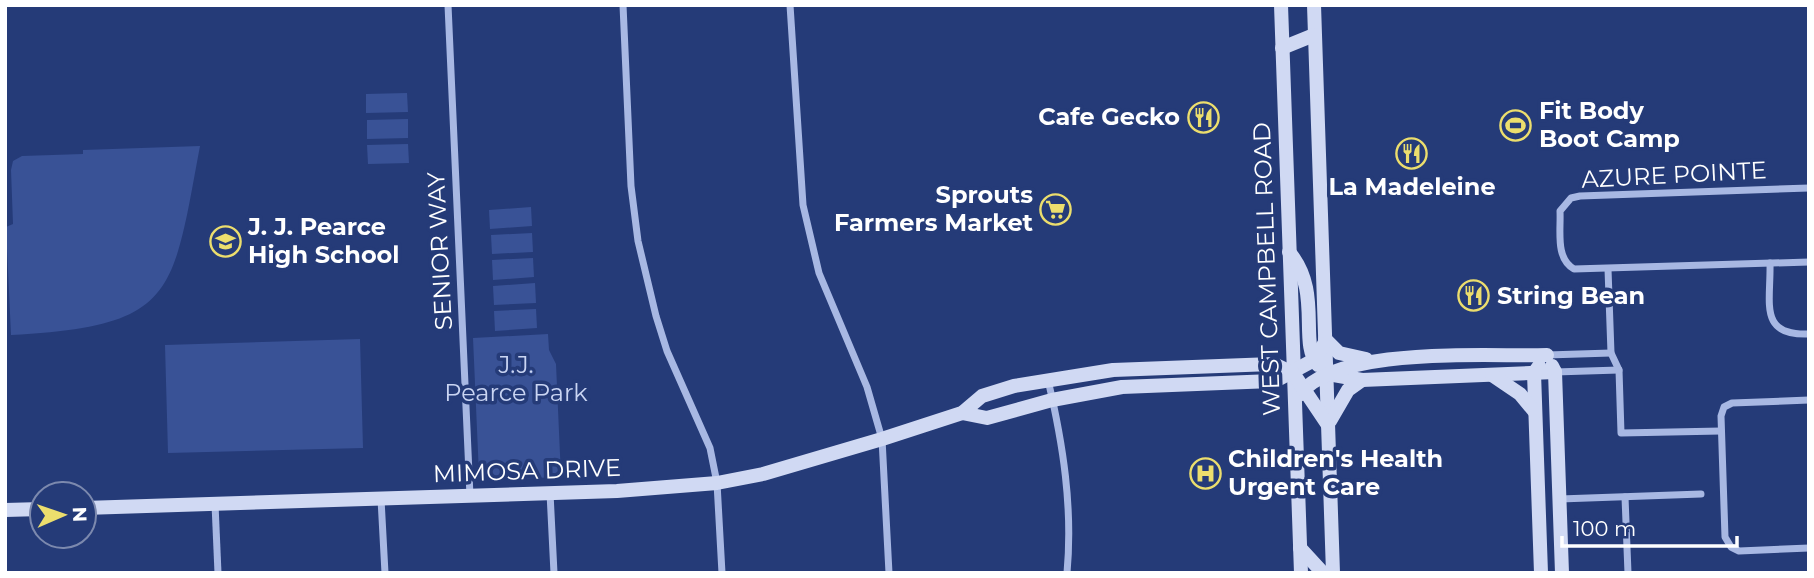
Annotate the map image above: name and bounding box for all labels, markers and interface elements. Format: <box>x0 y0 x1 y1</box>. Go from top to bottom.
place label: Fit Body Boot Camp <box>1539 96 1680 153</box>
restaurant icon: Cafe Gecko <box>1186 100 1220 134</box>
place label: Cafe Gecko <box>1038 102 1180 131</box>
sports icon: Fit Body Boot Camp <box>1499 108 1533 142</box>
street label: WEST CAMPBELL ROAD <box>1247 122 1286 416</box>
restaurant icon: La Madeleine <box>1395 136 1429 170</box>
street label: AZURE POINTE <box>1581 155 1767 194</box>
street label: SENIOR WAY <box>421 170 458 331</box>
place label: La Madeleine <box>1328 172 1496 201</box>
place label: Sprouts Farmers Market <box>834 180 1034 237</box>
supermarket icon: Sprouts Farmers Market <box>1039 192 1073 226</box>
place label: J. J. Pearce High School <box>247 212 400 269</box>
school or university icon: J. J. Pearce High School <box>208 224 242 258</box>
restaurant icon: String Bean <box>1457 279 1491 313</box>
place label: String Bean <box>1497 281 1645 310</box>
park label: J.J. Pearce Park <box>444 350 588 407</box>
place label: Children's Health Urgent Care <box>1228 444 1443 501</box>
street label: MIMOSA DRIVE <box>433 453 621 488</box>
hospital icon: Children's Health Urgent Care <box>1188 456 1222 490</box>
north arrow <box>28 480 98 550</box>
scale bar <box>1562 504 1737 548</box>
text: N <box>68 506 91 523</box>
text: 100 m <box>1573 516 1636 541</box>

